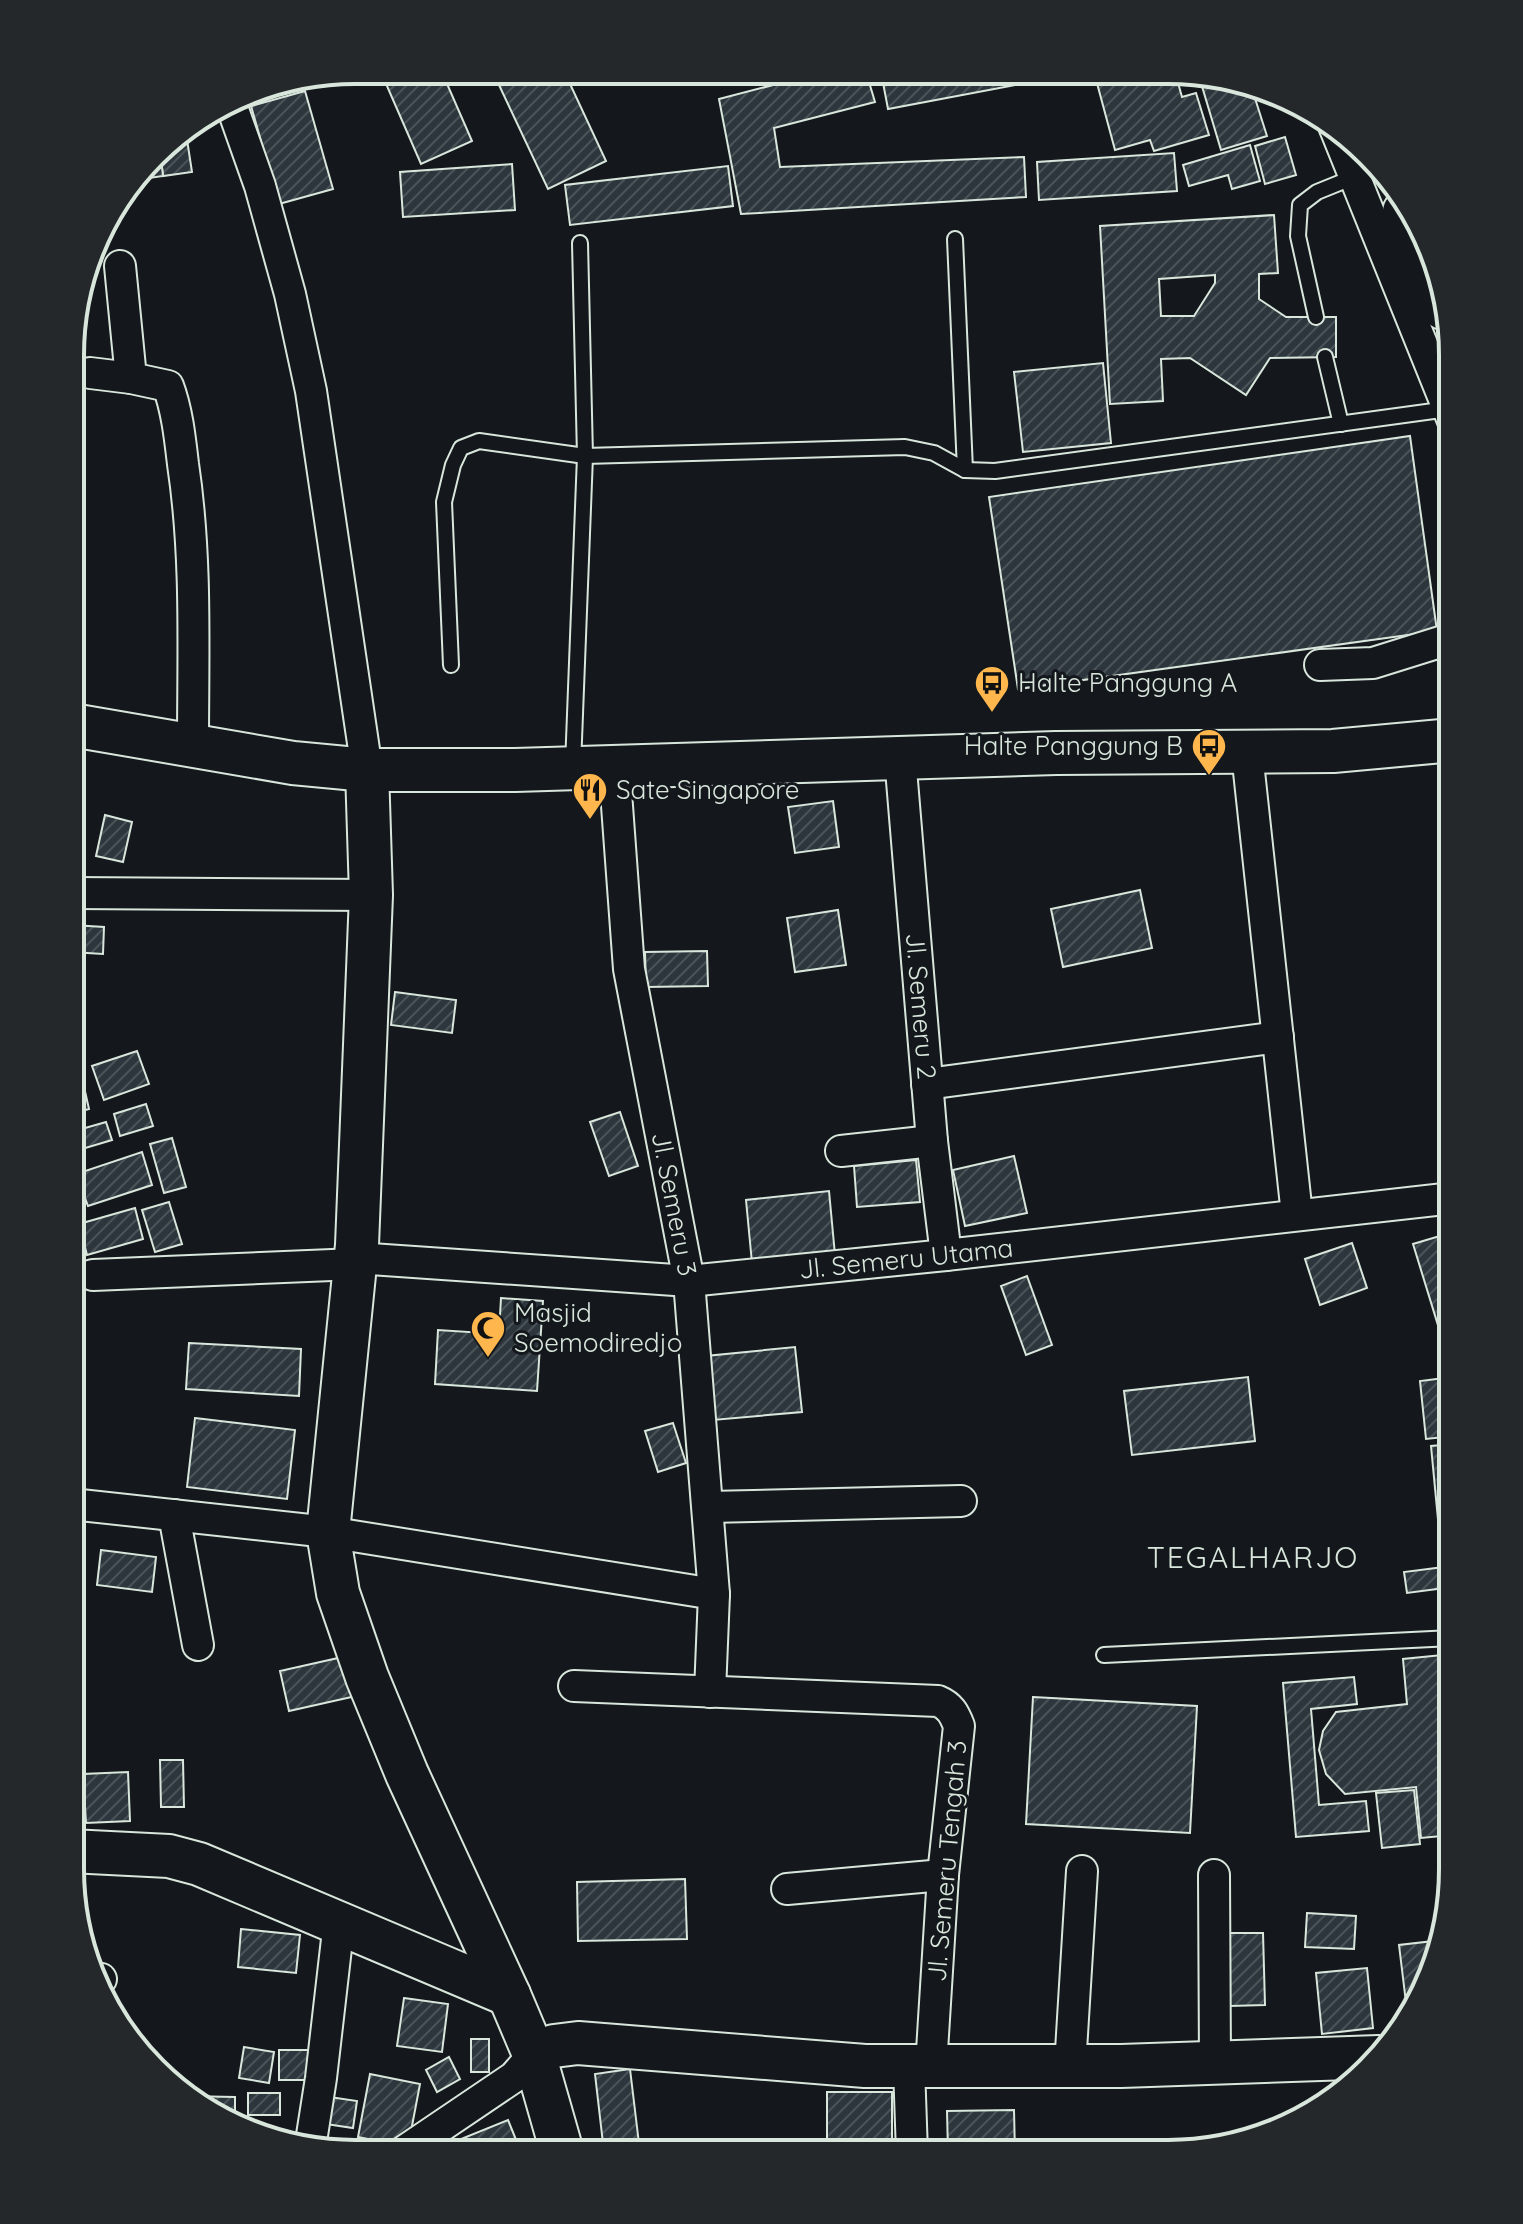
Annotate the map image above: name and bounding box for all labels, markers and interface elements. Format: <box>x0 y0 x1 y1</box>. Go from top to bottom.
bus stop icon: Halte Panggung A <box>973 664 1011 714</box>
place label: Halte Panggung A <box>1018 666 1237 699</box>
bus stop icon: Halte Panggung B <box>1190 727 1228 777</box>
place label: Halte Panggung B <box>964 729 1183 762</box>
restaurant icon: Sate Singapore <box>571 771 609 821</box>
place label: Sate Singapore <box>616 773 799 806</box>
street label: Jl. Semeru 2 <box>899 932 944 1081</box>
street label: Jl. Semeru 3 <box>645 1129 705 1279</box>
street label: Jl. Semeru Utama <box>797 1231 1015 1286</box>
place label: Masjid Soemodiredjo <box>514 1296 682 1359</box>
mosque icon: Masjid Soemodiredjo <box>469 1309 507 1359</box>
district label: TEGALHARJO <box>1147 1538 1359 1576</box>
street label: Jl. Semeru Tengah 3 <box>920 1739 973 1983</box>

